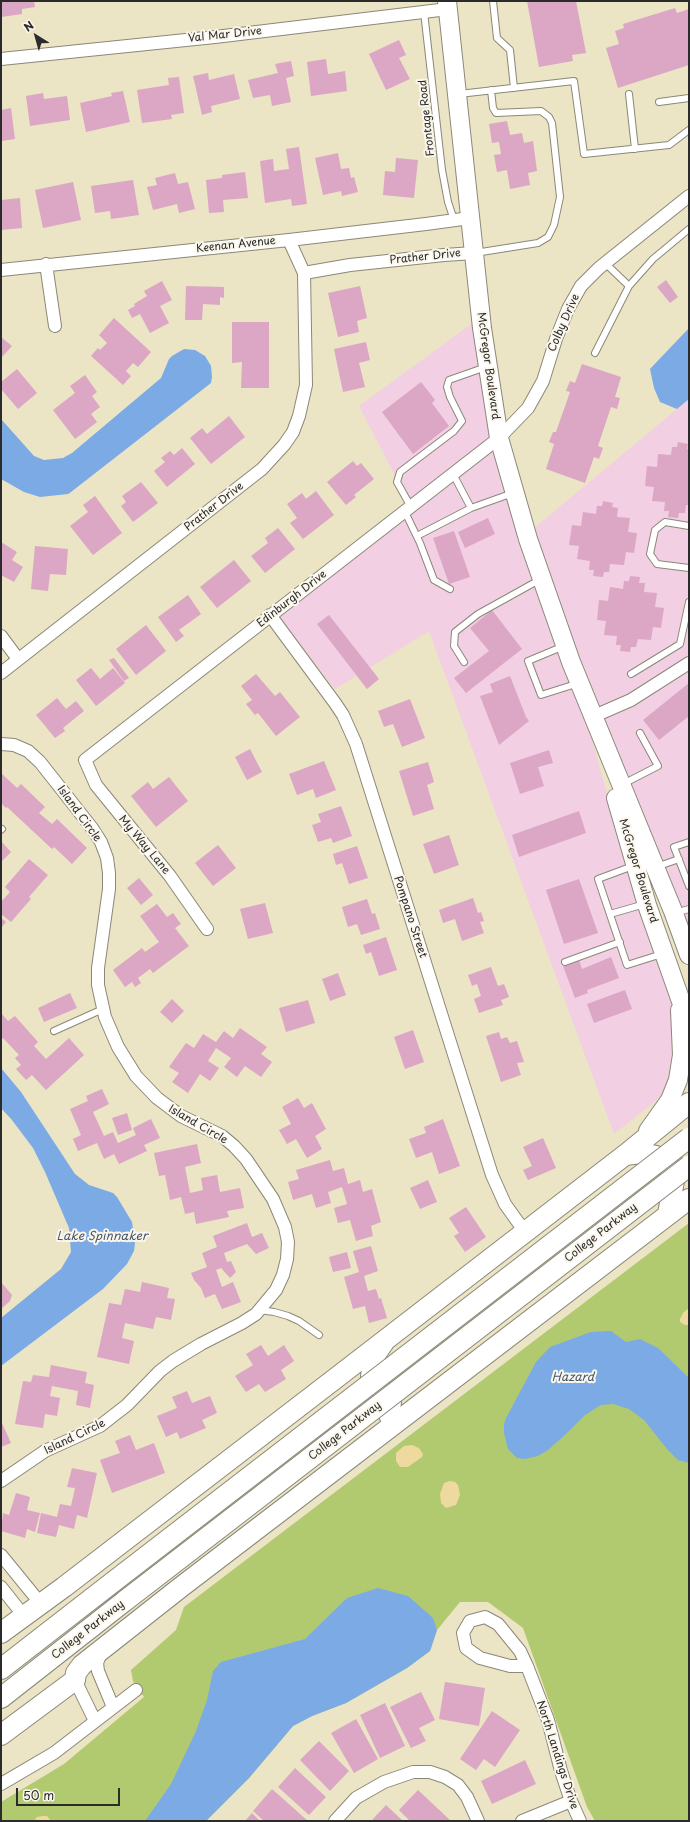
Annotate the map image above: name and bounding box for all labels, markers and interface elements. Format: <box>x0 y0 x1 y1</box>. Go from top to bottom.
north arrow <box>16 16 56 56</box>
text: N <box>20 17 37 35</box>
street label: Val Mar Drive <box>188 25 262 45</box>
street label: Frontage Road <box>416 79 438 157</box>
street label: Keenan Avenue <box>196 234 276 256</box>
street label: Prather Drive <box>389 247 461 267</box>
street label: Colby Drive <box>545 292 583 354</box>
street label: McGregor Boulevard <box>474 311 502 421</box>
street label: Prather Drive <box>182 480 246 534</box>
street label: Edinburgh Drive <box>255 568 329 630</box>
street label: Island Circle <box>54 783 104 845</box>
street label: My Way Lane <box>115 813 173 877</box>
street label: McGregor Boulevard <box>616 817 660 925</box>
street label: Pompano Street <box>391 874 429 960</box>
street label: Island Circle <box>166 1103 230 1147</box>
street label: College Parkway <box>562 1201 640 1265</box>
water label: Lake Spinnaker <box>57 1230 147 1244</box>
water label: Hazard <box>552 1371 594 1385</box>
street label: College Parkway <box>306 1399 384 1463</box>
street label: Island Circle <box>42 1417 108 1457</box>
street label: College Parkway <box>49 1598 127 1662</box>
street label: North Landings Drive <box>533 1699 581 1811</box>
scale bar <box>18 1780 122 1806</box>
text: 50 m <box>23 1786 54 1804</box>

